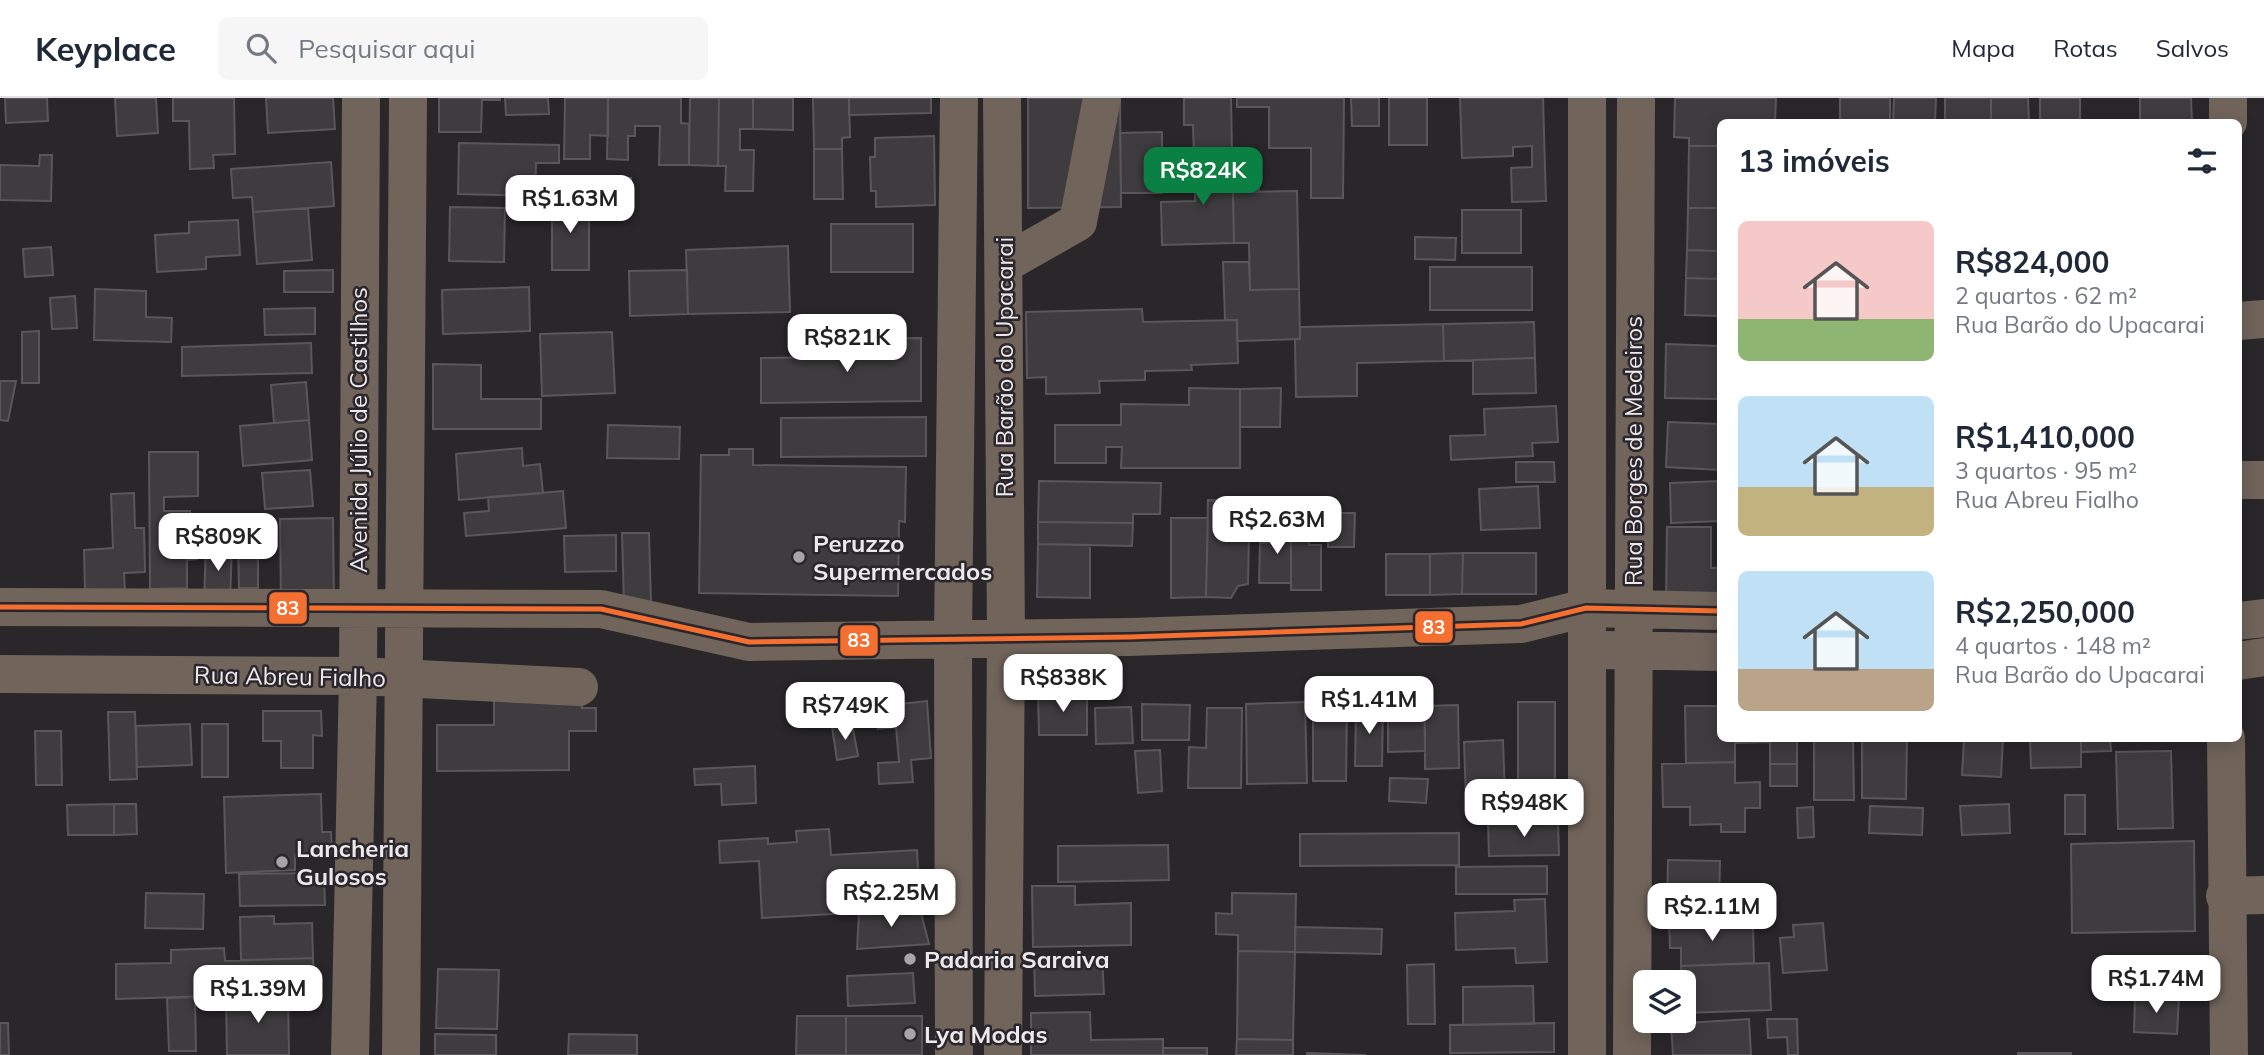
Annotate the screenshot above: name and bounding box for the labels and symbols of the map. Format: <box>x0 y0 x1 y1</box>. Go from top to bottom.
pin: R$824K <box>1146 148 1260 207</box>
pin: R$1.63M <box>505 176 635 235</box>
street label: Rua Barão do Upacarai <box>989 237 1019 497</box>
street label: Avenida Júlio de Castilhos <box>343 287 373 573</box>
pin: R$821K <box>790 314 904 374</box>
street label: Rua Borges de Medeiros <box>1618 316 1648 586</box>
pin: R$2.63M <box>1212 496 1342 556</box>
pin: R$809K <box>161 514 275 573</box>
place label: Peruzzo Supermercados <box>813 528 992 586</box>
marker: Peruzzo Supermercados <box>791 549 807 565</box>
line badge: 83 <box>268 591 308 625</box>
text: 83 <box>277 596 299 620</box>
line badge: 83 <box>1414 610 1454 644</box>
text: 83 <box>1423 615 1445 639</box>
line badge: 83 <box>839 624 879 657</box>
text: 83 <box>848 628 870 652</box>
pin: R$838K <box>1006 654 1120 714</box>
street label: Rua Abreu Fialho <box>194 659 386 693</box>
pin: R$1.41M <box>1304 676 1434 736</box>
pin: R$749K <box>788 682 902 742</box>
pin: R$948K <box>1467 780 1581 839</box>
place label: Lancheria Gulosos <box>296 833 409 891</box>
marker: Lancheria Gulosos <box>274 854 290 870</box>
pin: R$2.25M <box>826 870 956 929</box>
pin: R$2.11M <box>1647 884 1777 943</box>
place label: Padaria Saraiva <box>924 944 1110 974</box>
marker: Padaria Saraiva <box>902 951 918 967</box>
pin: R$1.74M <box>2091 956 2221 1015</box>
pin: R$1.39M <box>193 965 323 1025</box>
place label: Lya Modas <box>924 1019 1047 1049</box>
marker: Lya Modas <box>902 1026 918 1042</box>

